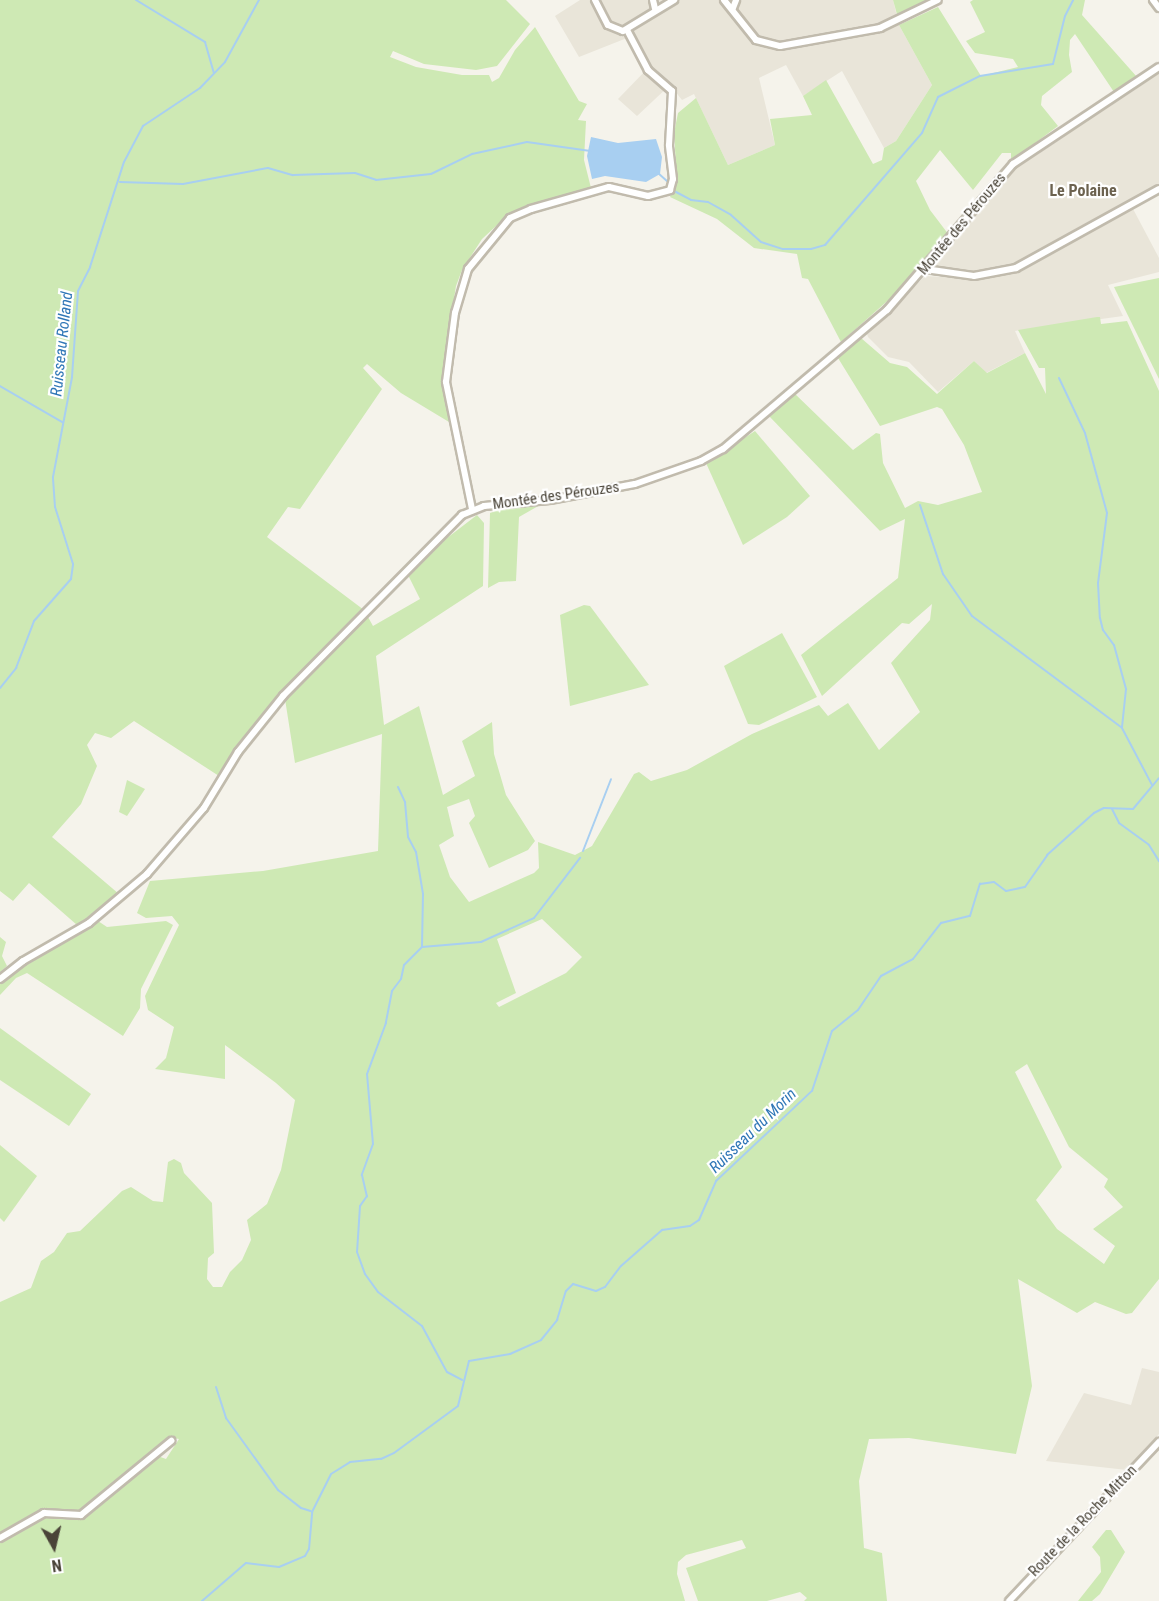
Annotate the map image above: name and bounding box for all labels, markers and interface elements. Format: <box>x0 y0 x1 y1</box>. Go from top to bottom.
street label: Montée des Pérouzes <box>914 169 1010 279</box>
district label: Le Polaine <box>1049 181 1117 201</box>
water label: Ruisseau Rolland <box>47 291 77 397</box>
street label: Montée des Pérouzes <box>492 478 620 514</box>
water label: Ruisseau du Morin <box>706 1085 800 1177</box>
street label: Route de la Roche Mitton <box>1025 1461 1141 1581</box>
north arrow <box>24 1517 84 1577</box>
text: N <box>50 1555 63 1575</box>

